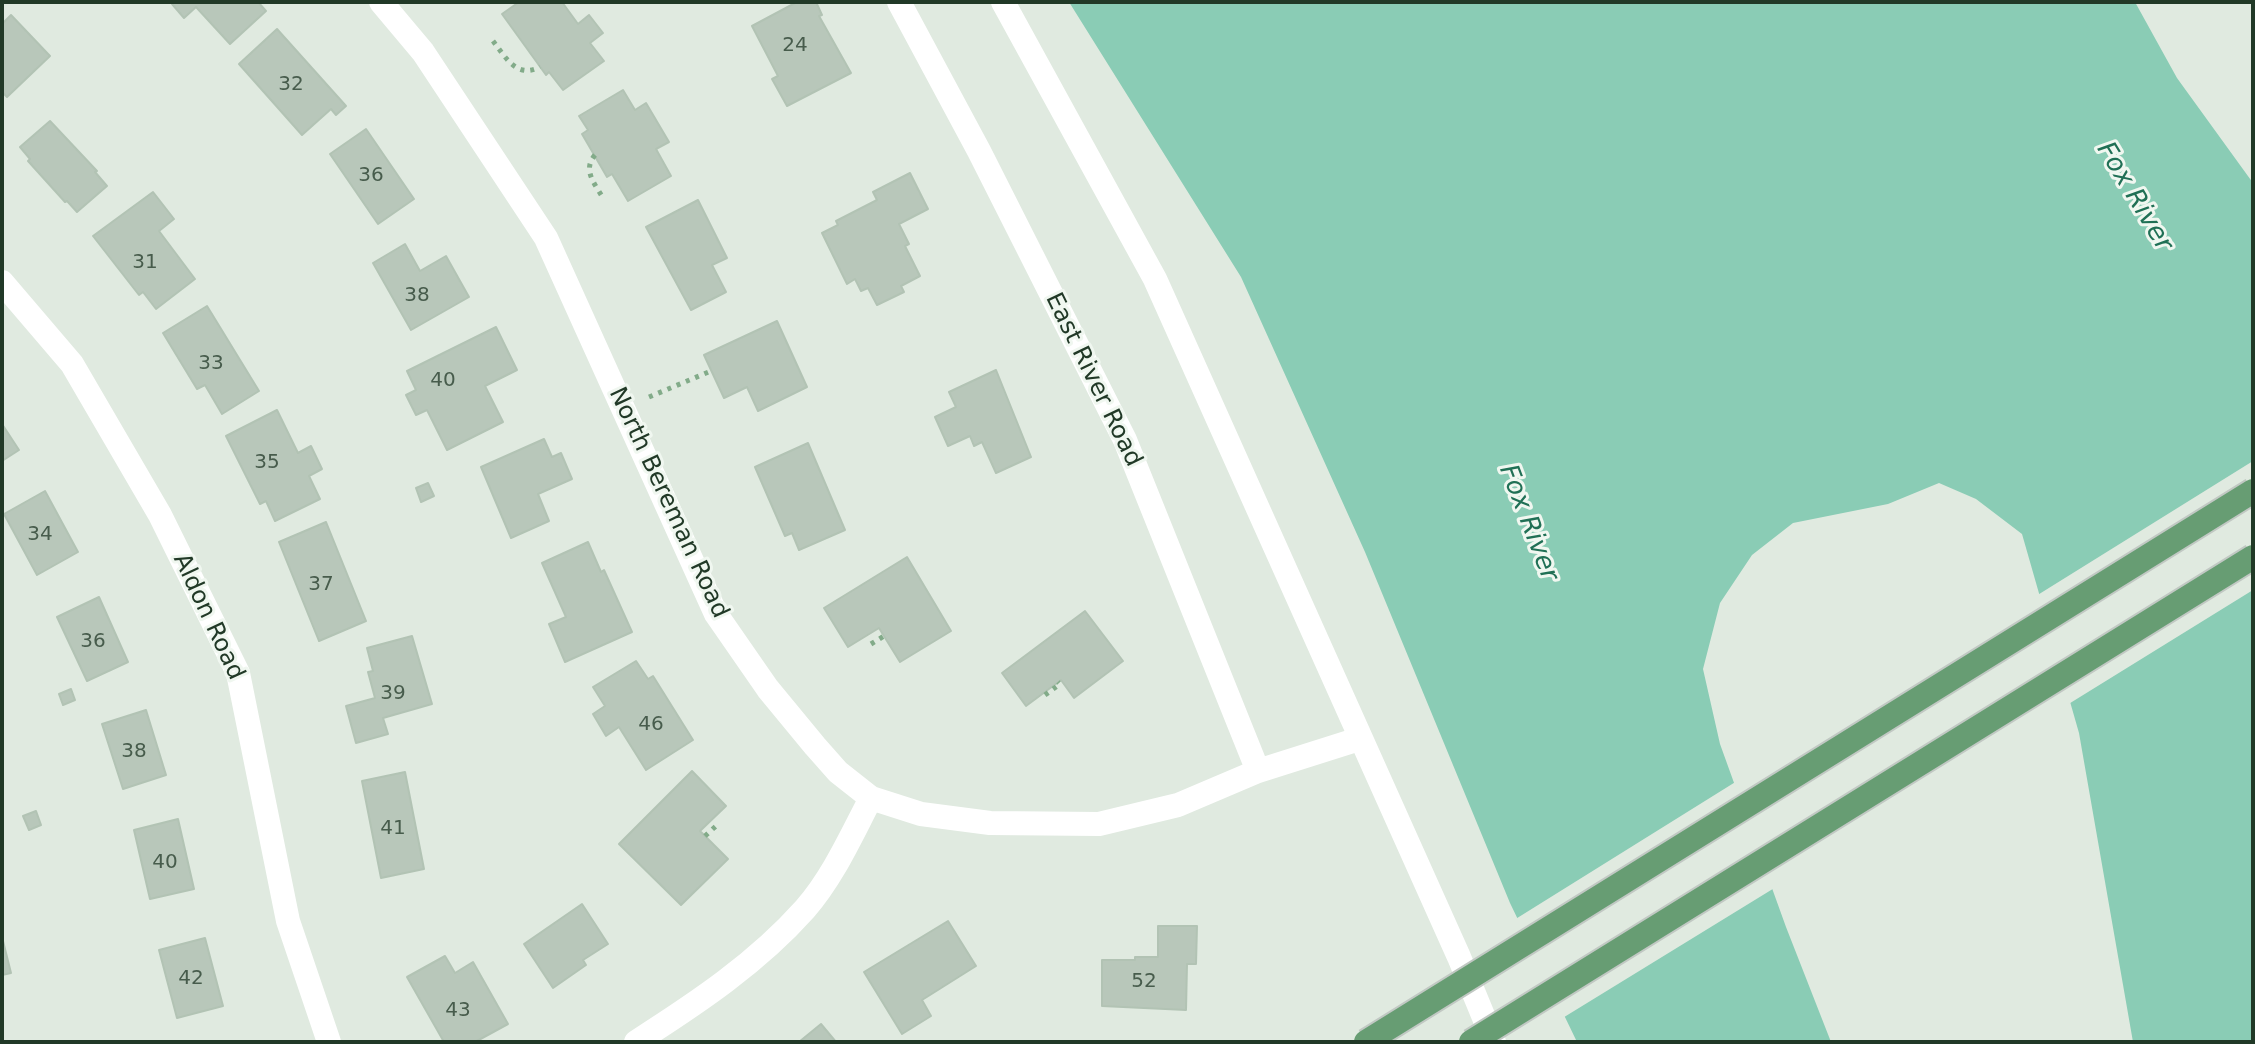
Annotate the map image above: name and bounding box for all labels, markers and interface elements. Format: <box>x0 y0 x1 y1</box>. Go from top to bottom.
house number: 24 <box>782 34 808 58</box>
house number: 32 <box>278 73 304 97</box>
water label: Fox River <box>2089 137 2179 257</box>
house number: 36 <box>358 164 384 188</box>
house number: 31 <box>132 251 158 275</box>
house number: 38 <box>404 284 430 308</box>
street label: East River Road <box>1039 289 1147 471</box>
house number: 33 <box>198 352 224 376</box>
house number: 40 <box>430 369 456 393</box>
street label: North Bereman Road <box>602 383 734 623</box>
house number: 35 <box>254 451 280 475</box>
water label: Fox River <box>1492 461 1564 585</box>
house number: 34 <box>27 523 53 547</box>
street label: Aldon Road <box>166 549 250 685</box>
house number: 37 <box>308 573 334 597</box>
house number: 36 <box>80 630 106 654</box>
house number: 39 <box>380 682 406 706</box>
house number: 46 <box>638 713 664 737</box>
house number: 38 <box>121 740 147 764</box>
house number: 41 <box>380 817 406 841</box>
house number: 40 <box>152 851 178 875</box>
house number: 42 <box>178 967 204 991</box>
house number: 52 <box>1131 970 1157 994</box>
house number: 43 <box>445 999 471 1023</box>

